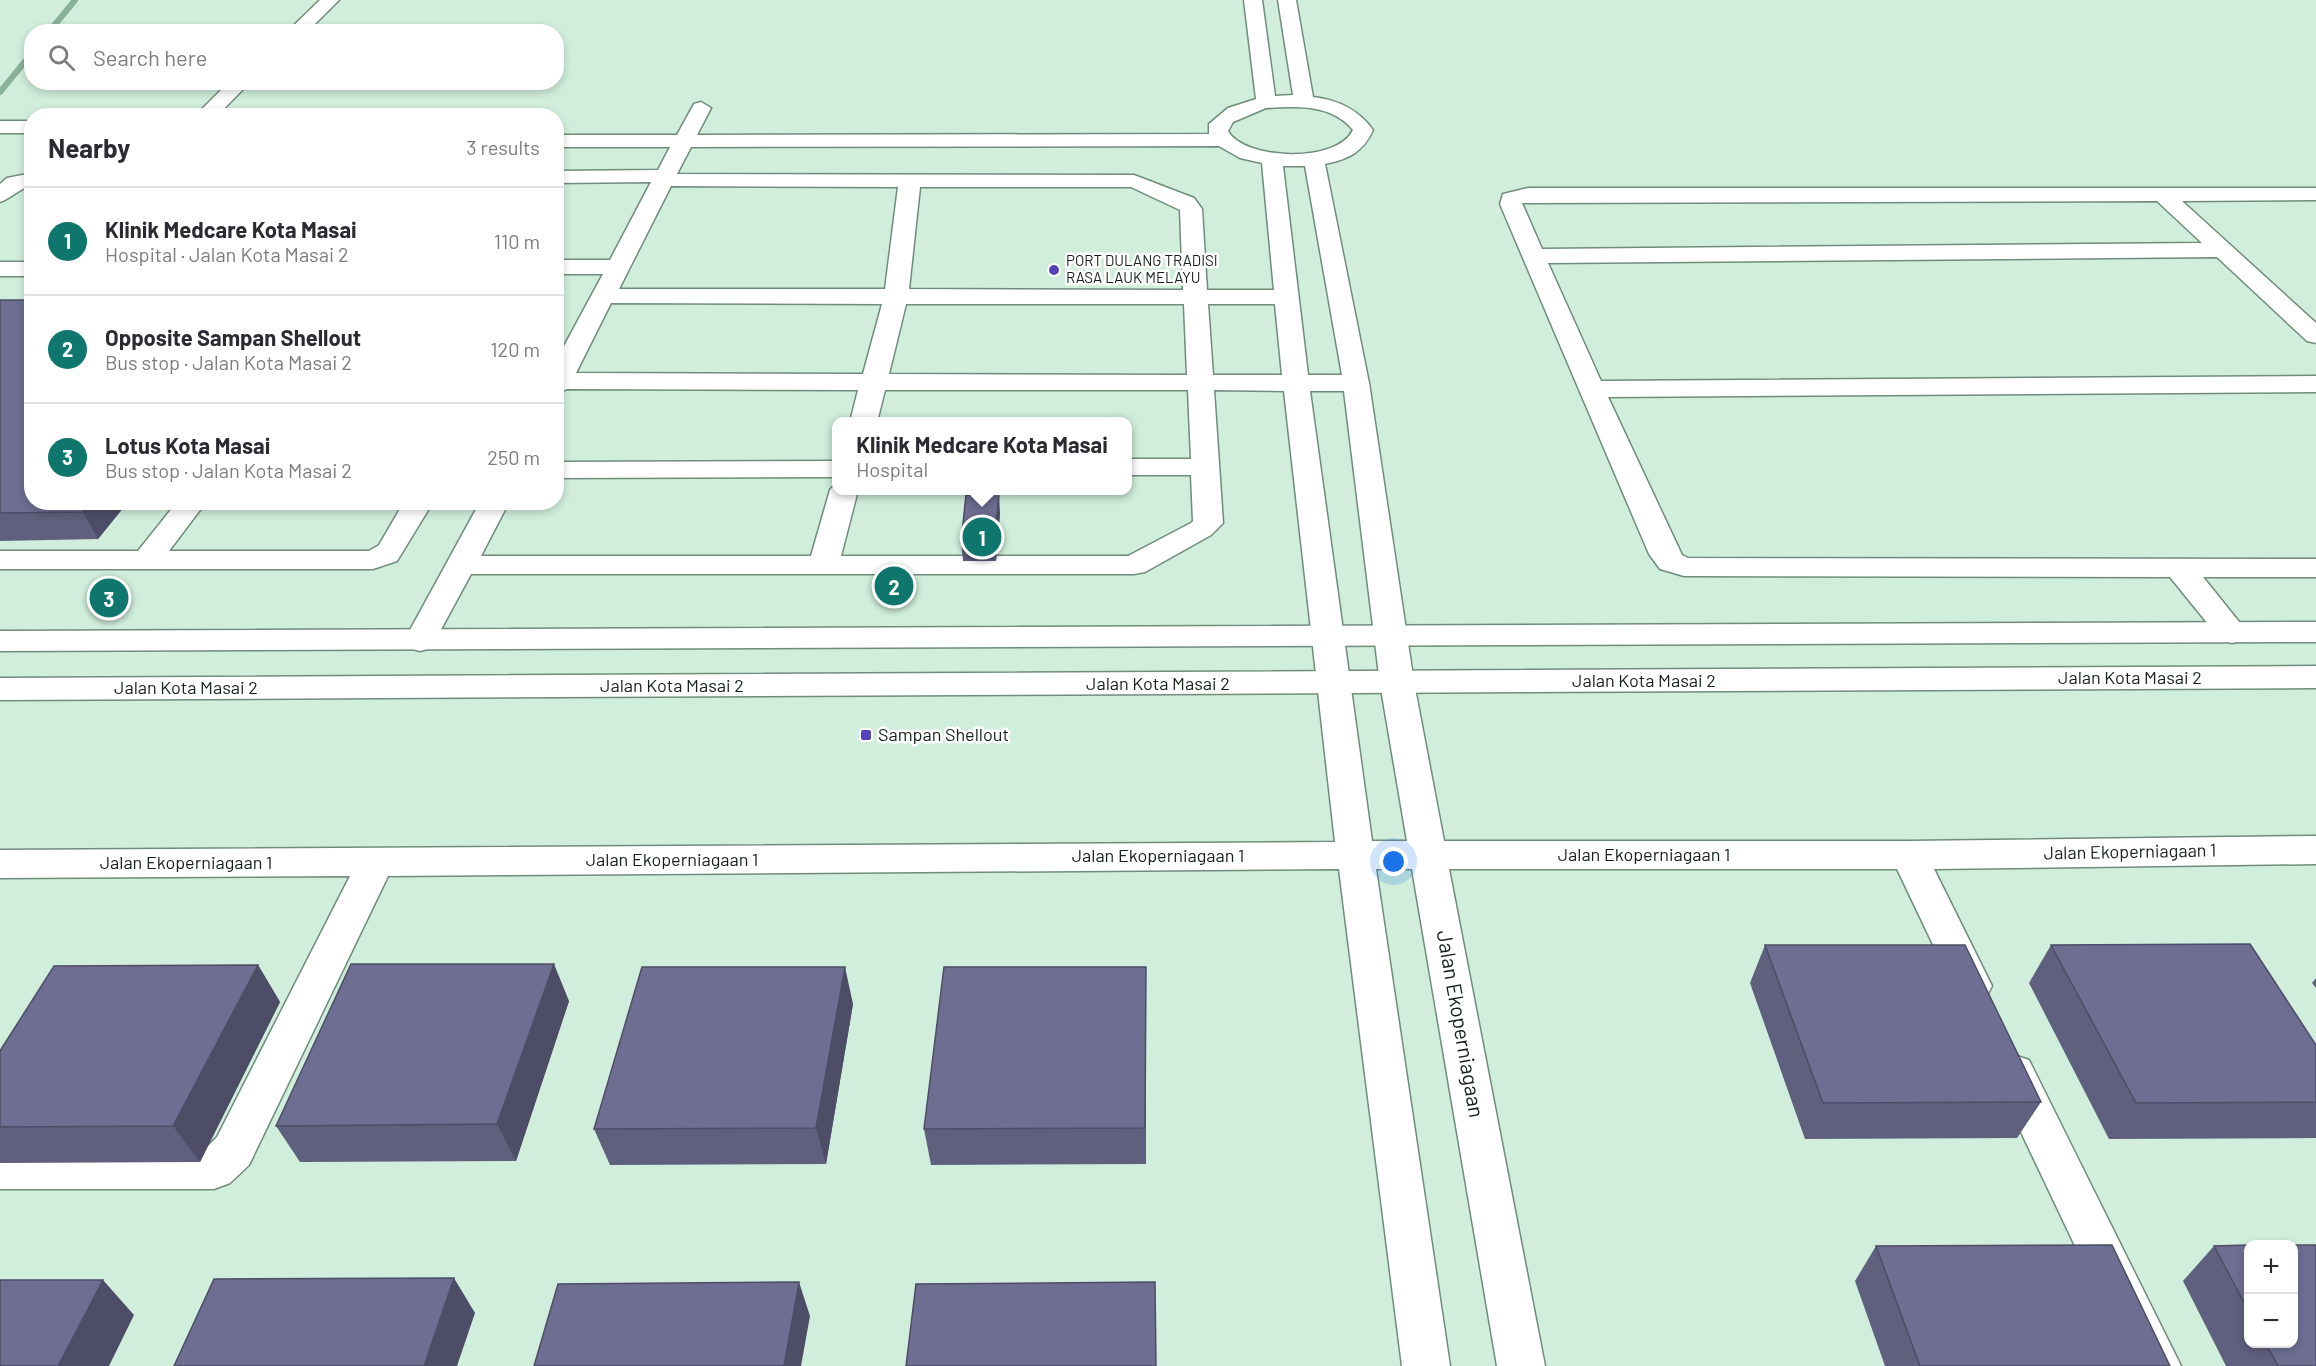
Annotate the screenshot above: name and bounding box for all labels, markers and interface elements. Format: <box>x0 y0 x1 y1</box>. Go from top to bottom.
search box <box>24 24 564 90</box>
icon: search <box>45 41 78 74</box>
text: Search here <box>93 44 207 70</box>
text: Nearby <box>48 132 130 163</box>
text: 3 results <box>466 135 540 159</box>
text: Klinik Medcare Kota Masai <box>105 216 357 242</box>
text: 1 <box>64 229 71 253</box>
text: 110 m <box>494 229 540 253</box>
text: Hospital · Jalan Kota Masai 2 <box>105 242 349 266</box>
place label: PORT DULANG TRADISI RASA LAUK MELAYU <box>1066 251 1218 286</box>
marker: PORT DULANG TRADISI RASA LAUK MELAYU <box>1047 263 1061 277</box>
text: Opposite Sampan Shellout <box>105 324 361 350</box>
text: 2 <box>62 337 73 361</box>
text: 120 m <box>490 337 540 361</box>
text: Bus stop · Jalan Kota Masai 2 <box>105 350 352 374</box>
popup <box>832 417 1132 495</box>
text: Klinik Medcare Kota Masai <box>856 431 1108 457</box>
text: Lotus Kota Masai <box>105 432 270 458</box>
text: 3 <box>62 445 73 469</box>
text: 250 m <box>487 445 540 469</box>
text: Hospital <box>856 457 928 481</box>
text: Bus stop · Jalan Kota Masai 2 <box>105 458 352 482</box>
pin: 1 <box>962 514 1002 560</box>
pin: 2 <box>874 564 914 608</box>
pin: 3 <box>90 576 128 620</box>
street label: Jalan Kota Masai 2 <box>2058 666 2202 688</box>
street label: Jalan Kota Masai 2 <box>1572 669 1716 691</box>
street label: Jalan Kota Masai 2 <box>1086 672 1230 694</box>
street label: Jalan Kota Masai 2 <box>600 674 744 696</box>
street label: Jalan Kota Masai 2 <box>114 676 258 698</box>
place label: Sampan Shellout <box>878 723 1009 745</box>
marker: Sampan Shellout <box>859 728 873 742</box>
street label: Jalan Ekoperniagaan 1 <box>2043 838 2217 864</box>
street label: Jalan Ekoperniagaan 1 <box>1558 843 1730 865</box>
street label: Jalan Ekoperniagaan 1 <box>1072 844 1244 866</box>
your location <box>1379 847 1408 876</box>
street label: Jalan Ekoperniagaan 1 <box>586 848 758 870</box>
street label: Jalan Ekoperniagaan 1 <box>100 851 272 873</box>
street label: Jalan Ekoperniagaan <box>1433 928 1490 1119</box>
map controls <box>2244 1240 2298 1348</box>
button: + <box>2244 1240 2298 1294</box>
button: − <box>2244 1294 2298 1348</box>

